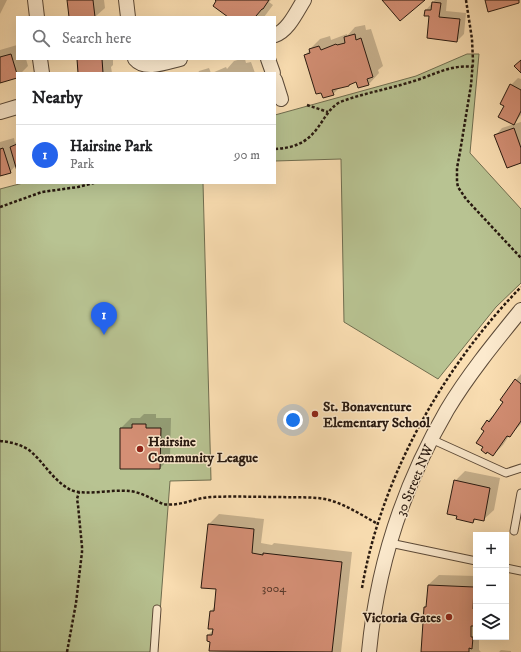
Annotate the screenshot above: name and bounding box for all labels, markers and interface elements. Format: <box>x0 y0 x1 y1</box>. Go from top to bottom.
search box <box>16 16 276 60</box>
icon: search <box>30 27 52 49</box>
text: Search here <box>62 29 131 48</box>
text: Nearby <box>32 87 82 109</box>
text: Hairsine Park <box>70 137 153 156</box>
text: 1 <box>43 147 47 163</box>
text: 90 m <box>234 147 260 163</box>
text: Park <box>70 156 94 172</box>
pin: 1 <box>91 302 117 335</box>
place label: St. Bonaventure Elementary School <box>323 398 431 432</box>
marker: St. Bonaventure Elementary School <box>310 409 320 419</box>
your location <box>283 410 303 430</box>
place label: Hairsine Community League <box>148 433 258 467</box>
street label: 30 Street NW <box>392 442 438 519</box>
marker: Hairsine Community League <box>135 444 145 454</box>
map controls <box>473 532 509 640</box>
button: + <box>473 532 509 568</box>
button: − <box>473 568 509 604</box>
house number: 3004 <box>262 581 287 596</box>
button: layers <box>473 604 509 640</box>
place label: Victoria Gates <box>362 609 441 627</box>
marker: Victoria Gates <box>444 612 454 622</box>

